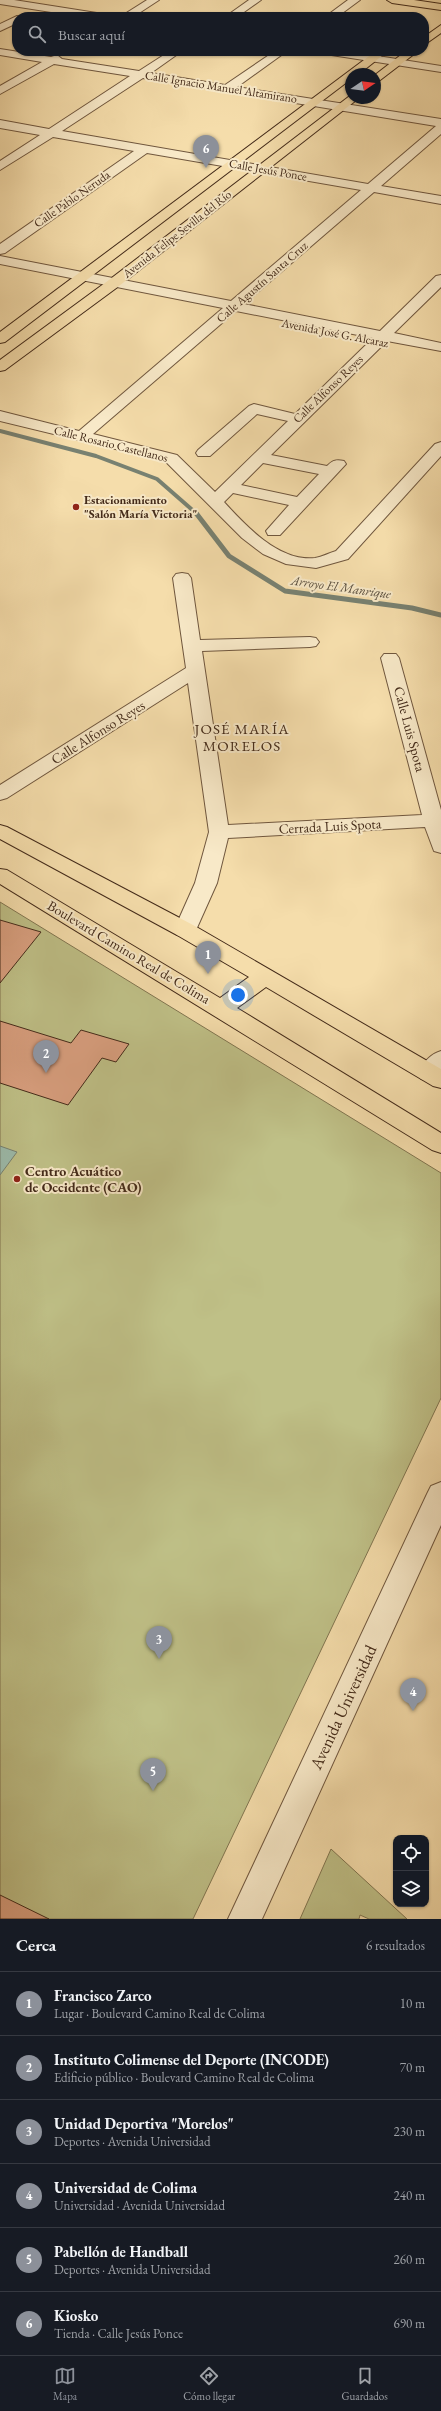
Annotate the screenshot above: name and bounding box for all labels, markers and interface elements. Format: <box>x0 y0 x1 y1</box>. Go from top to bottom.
search box <box>12 12 429 56</box>
icon: search <box>26 23 48 45</box>
text: Buscar aquí <box>58 25 125 44</box>
street label: Calle Ignacio Manuel Altamirano <box>144 67 298 107</box>
north arrow <box>345 68 381 104</box>
pin: 6 <box>193 135 219 168</box>
street label: Calle Jesús Ponce <box>228 155 309 185</box>
street label: Calle Pablo Neruda <box>31 167 113 231</box>
street label: Avenida Felipe Sevilla del Río <box>118 186 235 282</box>
street label: Calle Agustín Santa Cruz <box>213 237 312 326</box>
street label: Avenida José G. Alcaraz <box>279 315 390 351</box>
street label: Calle Alfonso Reyes <box>289 351 367 427</box>
street label: Calle Rosario Castellanos <box>52 422 170 466</box>
place label: Estacionamiento "Salón María Victoria" <box>84 492 197 522</box>
marker: Estacionamiento "Salón María Victoria" <box>71 502 81 512</box>
water label: Arroyo El Manrique <box>289 571 393 603</box>
street label: Calle Luis Spota <box>390 684 430 774</box>
street label: Calle Alfonso Reyes <box>48 696 149 768</box>
district label: JOSÉ MARÍA MORELOS <box>192 719 290 755</box>
street label: Cerrada Luis Spota <box>278 814 382 838</box>
street label: Boulevard Camino Real de Colima <box>44 896 214 1008</box>
pin: 1 <box>195 941 221 974</box>
your location <box>228 985 248 1005</box>
pin: 2 <box>33 1040 59 1073</box>
place label: Centro Acuático de Occidente (CAO) <box>25 1162 142 1196</box>
marker: Centro Acuático de Occidente (CAO) <box>12 1174 22 1184</box>
pin: 3 <box>146 1626 172 1659</box>
street label: Avenida Universidad <box>304 1641 382 1774</box>
pin: 4 <box>400 1678 426 1711</box>
pin: 5 <box>140 1758 166 1791</box>
map controls <box>393 1835 429 1907</box>
button: locate <box>393 1835 429 1871</box>
button: layers <box>393 1871 429 1907</box>
text: Cerca <box>16 1934 56 1956</box>
text: 6 resultados <box>366 1937 425 1954</box>
text: Francisco Zarco <box>54 1986 152 2005</box>
text: 1 <box>26 1995 32 2012</box>
text: 10 m <box>400 1995 425 2012</box>
text: Lugar · Boulevard Camino Real de Colima <box>54 2005 265 2022</box>
text: Instituto Colimense del Deporte (INCODE) <box>54 2050 329 2069</box>
text: 2 <box>26 2059 32 2076</box>
text: 70 m <box>400 2059 425 2076</box>
text: Edificio público · Boulevard Camino Real de Colima <box>54 2069 314 2086</box>
text: Unidad Deportiva "Morelos" <box>54 2114 234 2133</box>
text: 3 <box>26 2123 32 2140</box>
text: 230 m <box>394 2123 425 2140</box>
text: Deportes · Avenida Universidad <box>54 2133 211 2150</box>
text: Universidad de Colima <box>54 2178 197 2197</box>
text: 4 <box>26 2187 32 2204</box>
text: 240 m <box>394 2187 425 2204</box>
text: Universidad · Avenida Universidad <box>54 2197 225 2214</box>
text: Pabellón de Handball <box>54 2242 188 2261</box>
text: 5 <box>26 2251 32 2268</box>
text: 260 m <box>394 2251 425 2268</box>
text: Deportes · Avenida Universidad <box>54 2261 211 2278</box>
text: Kiosko <box>54 2306 98 2325</box>
text: 6 <box>26 2315 32 2332</box>
text: 690 m <box>394 2315 425 2332</box>
text: Tienda · Calle Jesús Ponce <box>54 2325 183 2342</box>
tab: Mapa <box>53 2365 77 2403</box>
tab: Cómo llegar <box>183 2365 235 2403</box>
tab: Guardados <box>341 2365 388 2403</box>

